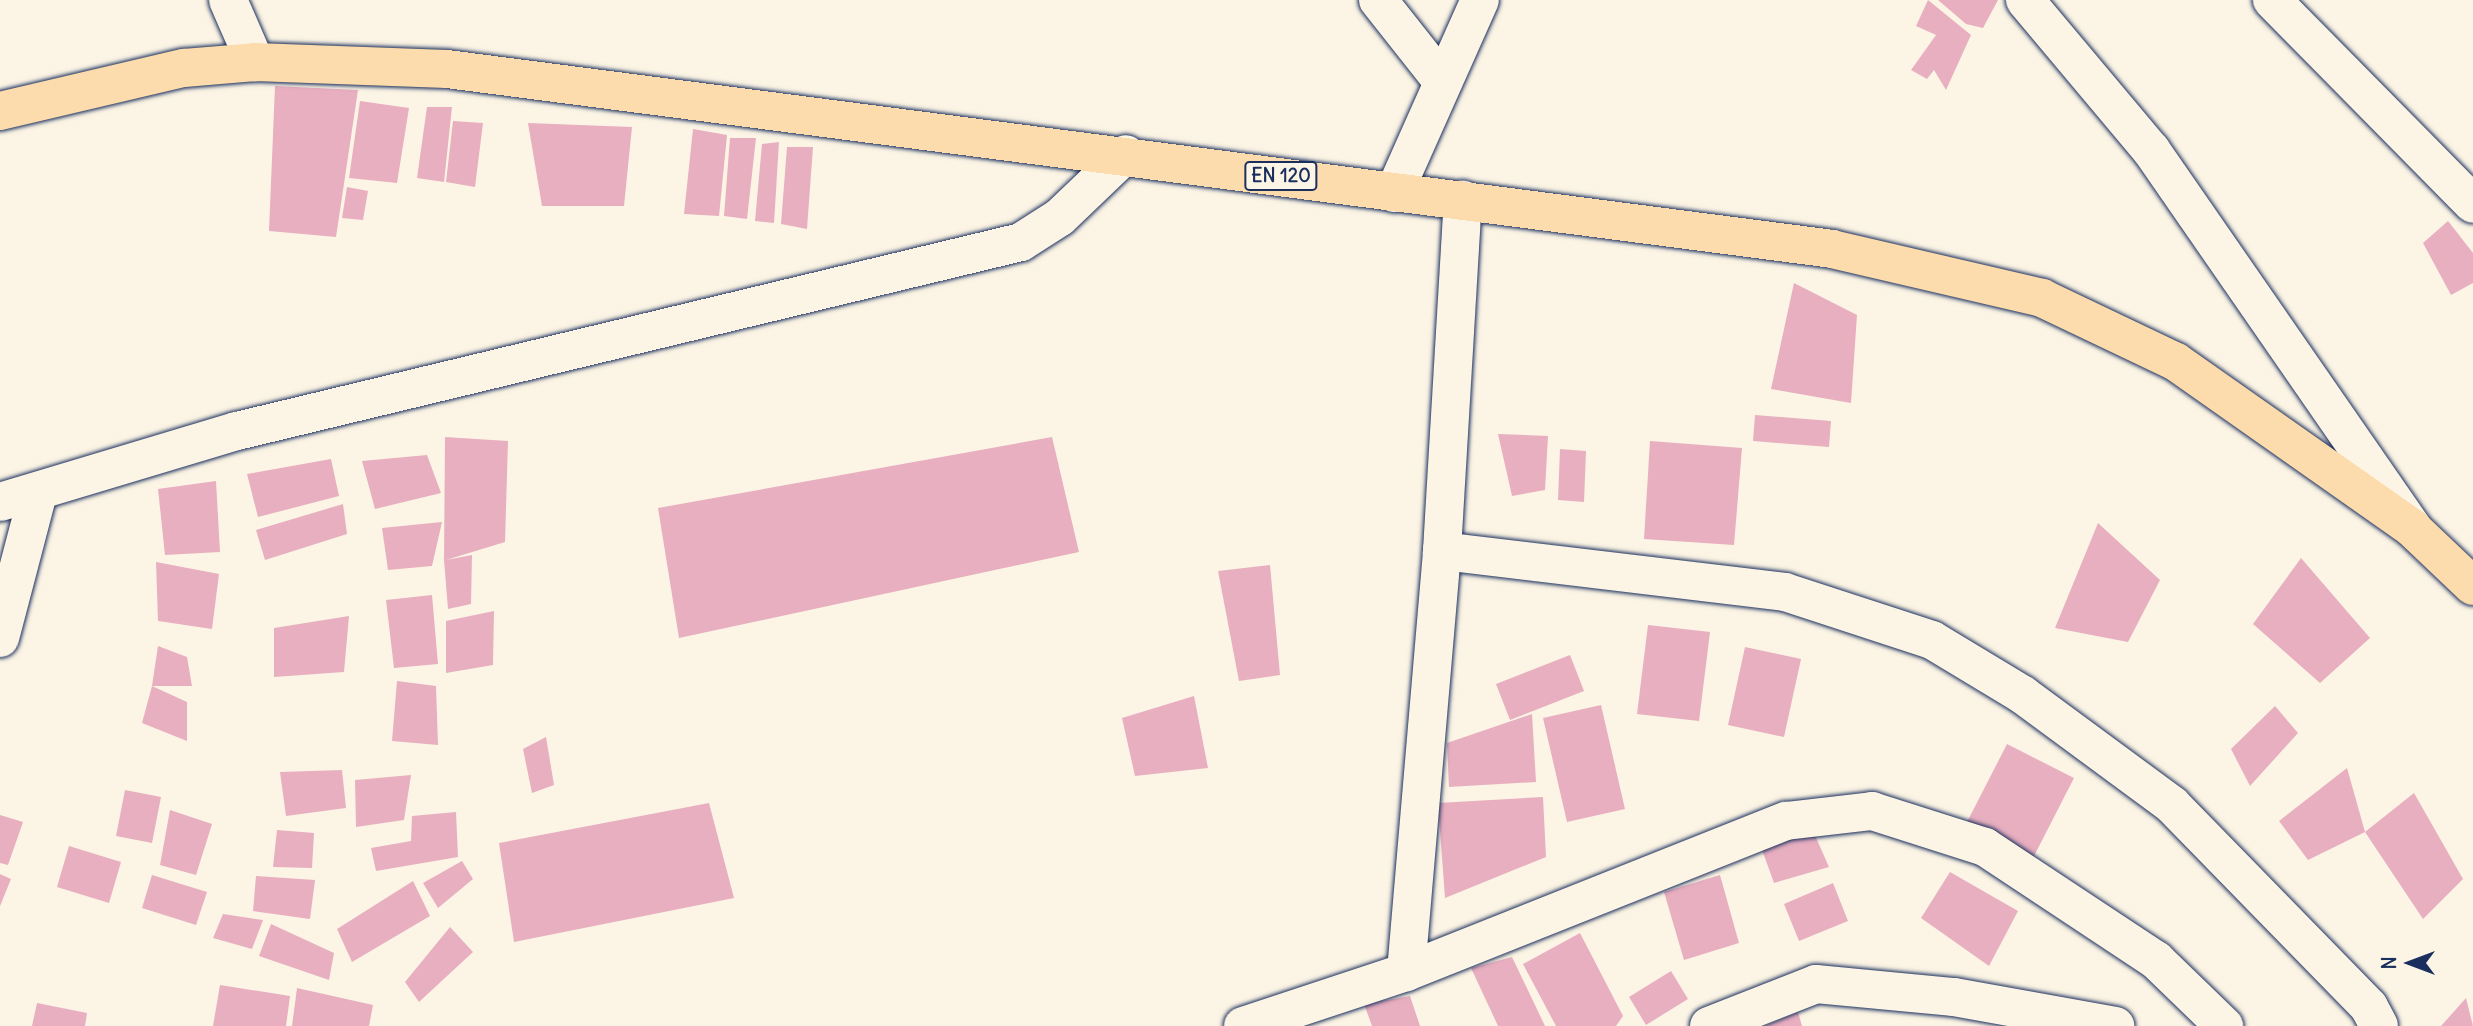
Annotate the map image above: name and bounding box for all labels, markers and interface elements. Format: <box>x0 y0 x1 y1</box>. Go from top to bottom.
road number: EN 120 <box>1244 160 1318 192</box>
north arrow <box>2375 928 2445 998</box>
text: N <box>2377 956 2401 970</box>

